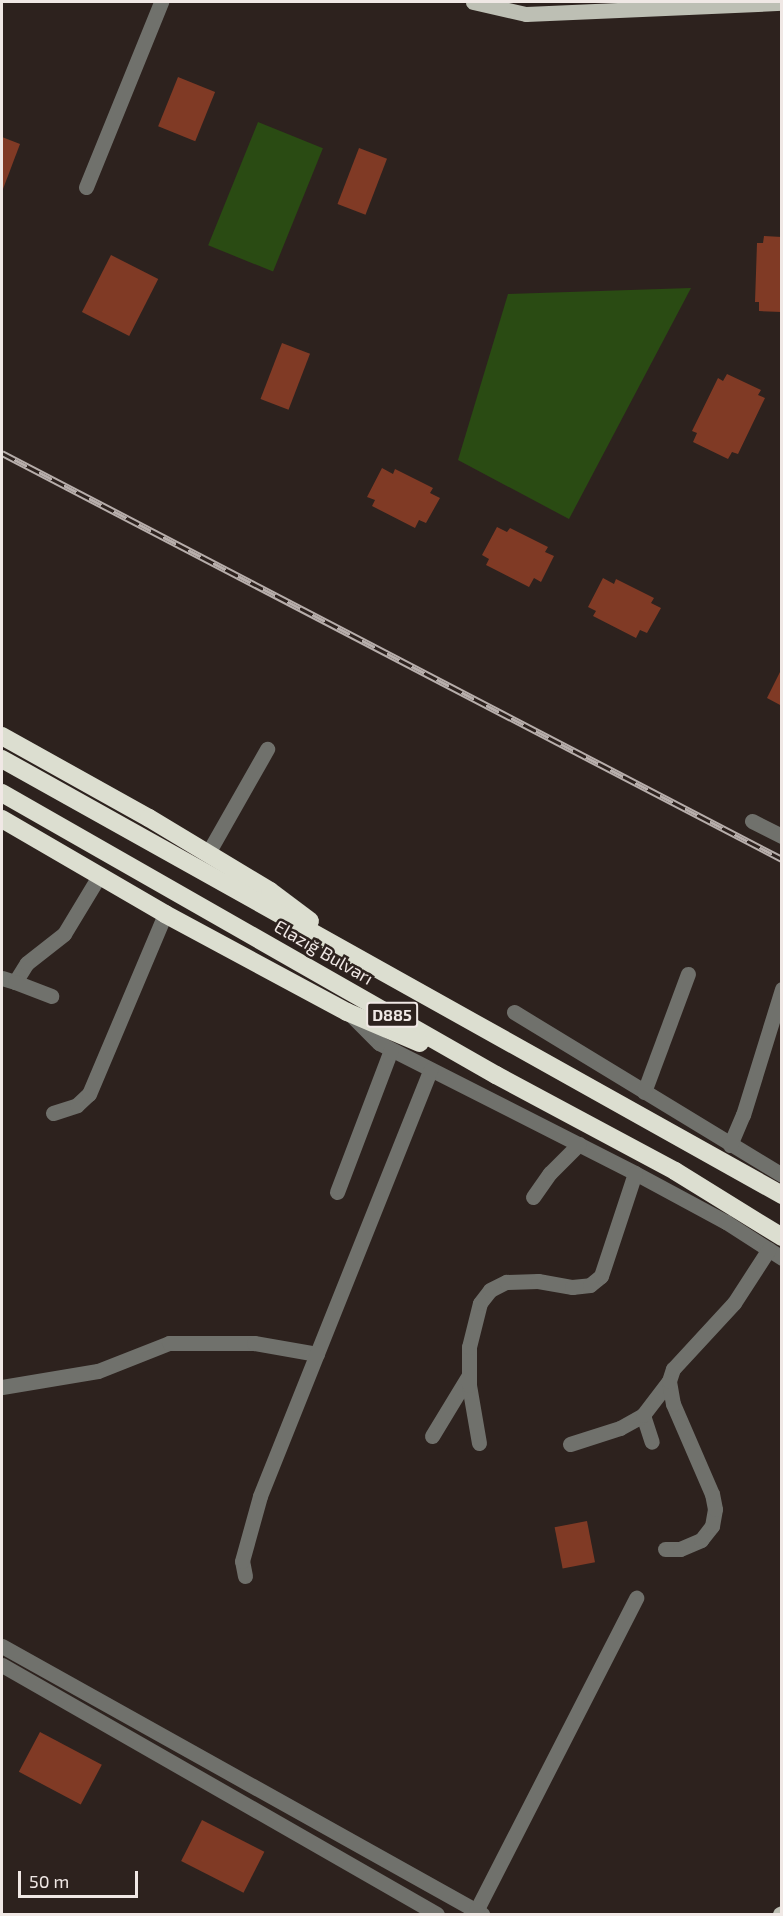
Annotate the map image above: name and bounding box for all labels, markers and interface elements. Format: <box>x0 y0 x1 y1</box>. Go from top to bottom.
street label: Elazığ Bulvarı <box>271 915 377 989</box>
road number: D885 <box>365 1002 419 1028</box>
scale bar <box>21 1859 141 1897</box>
text: 50 m <box>29 1870 69 1892</box>

